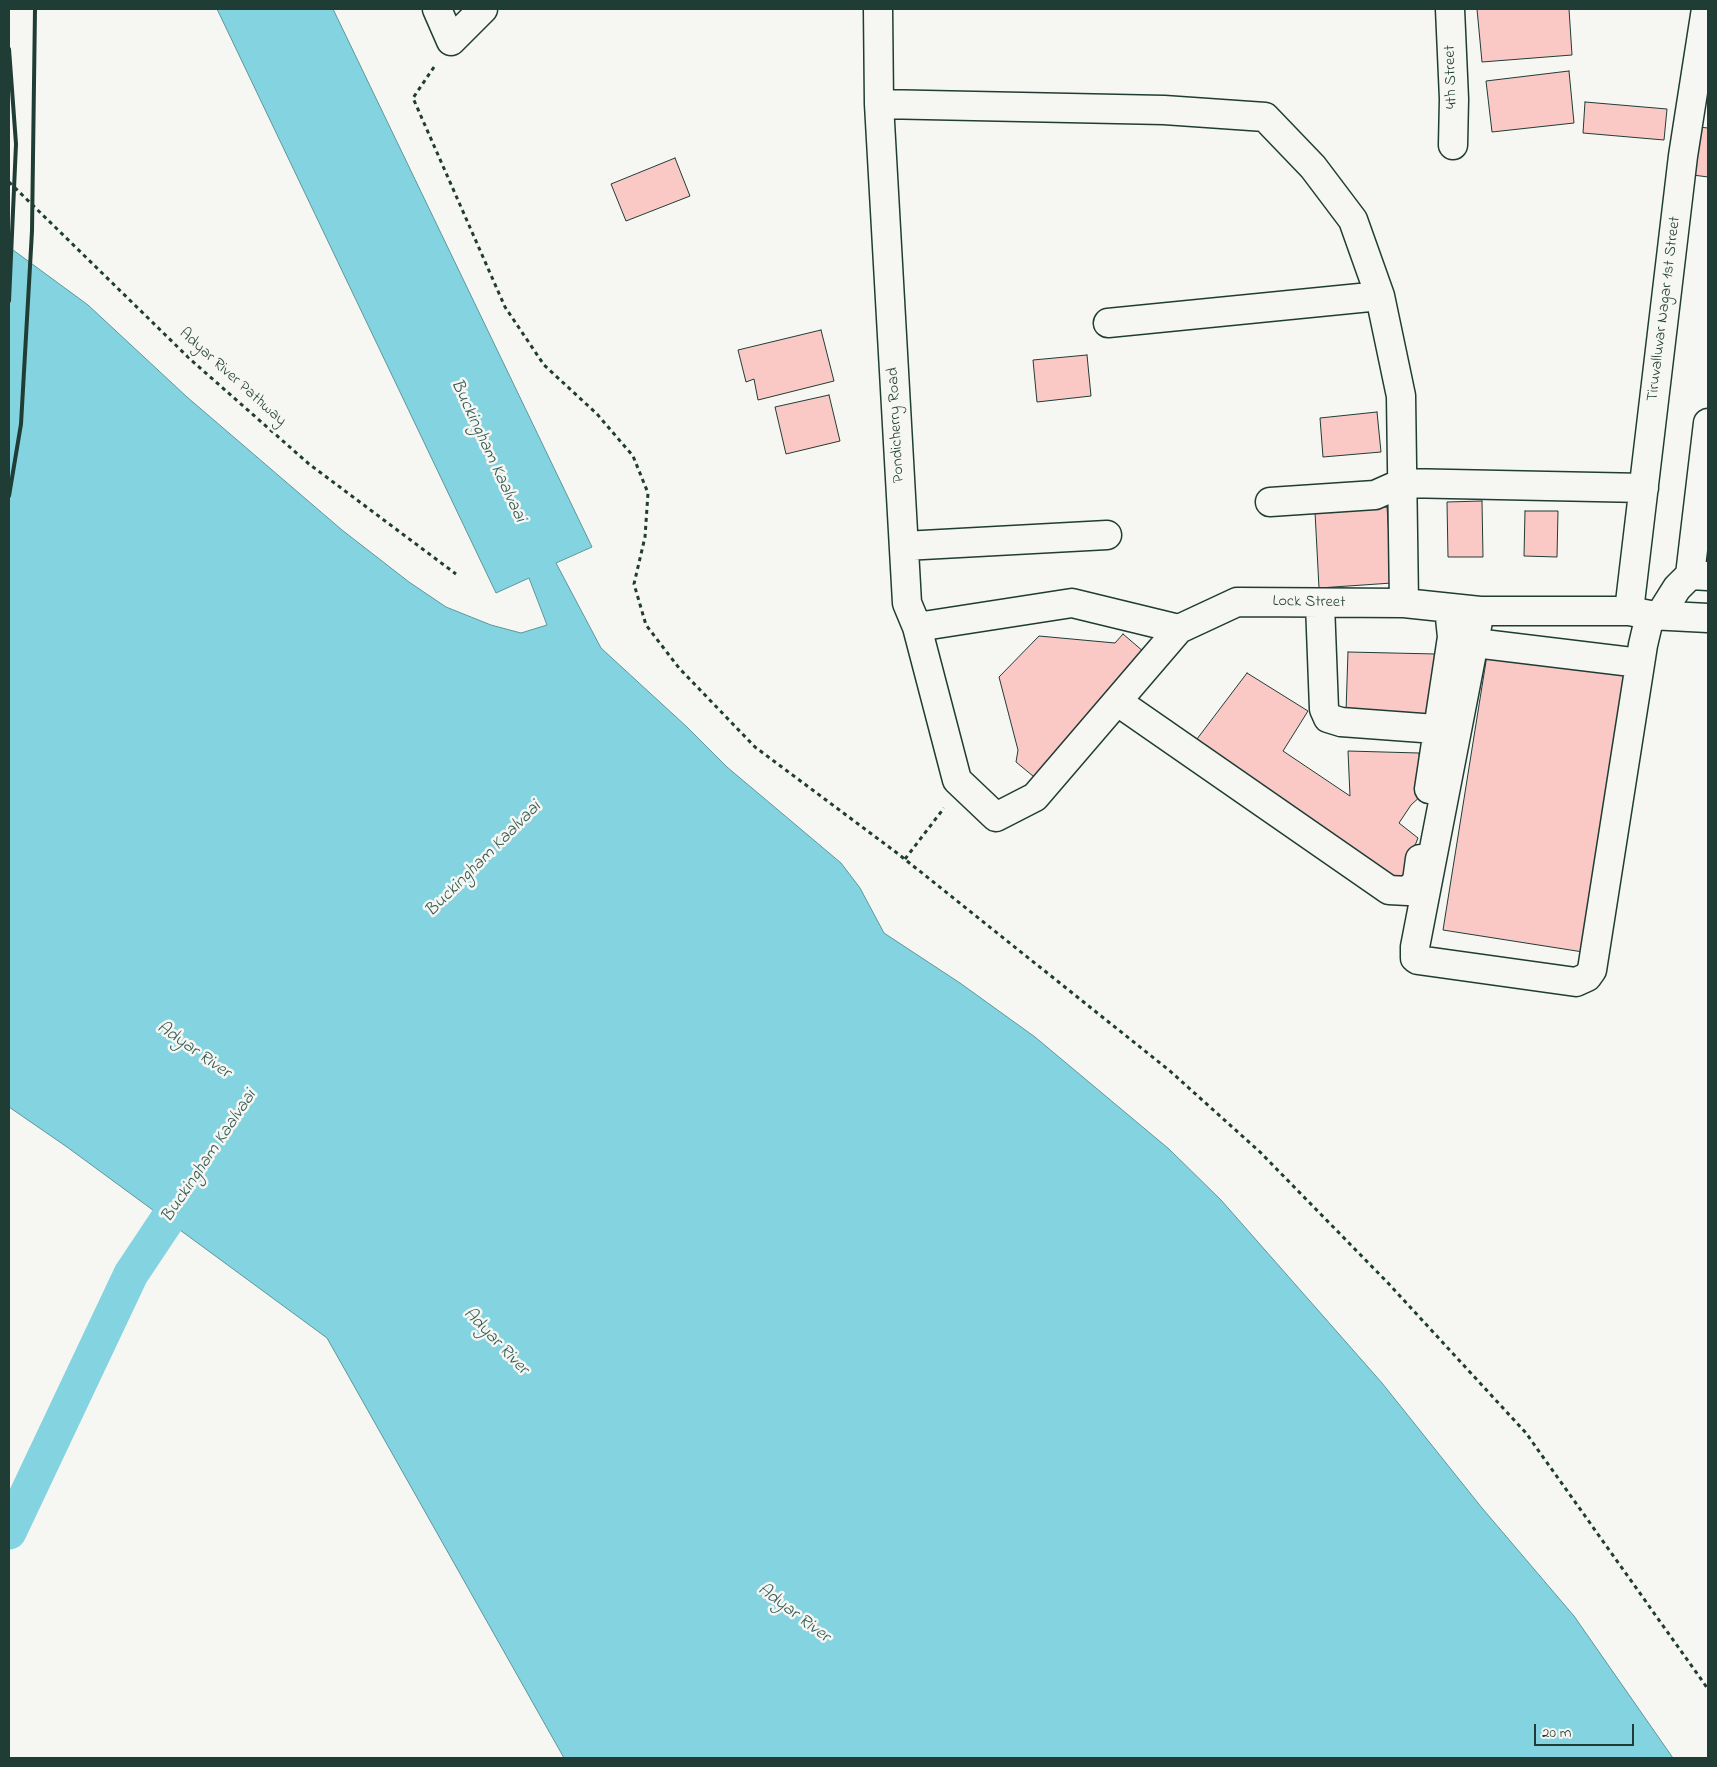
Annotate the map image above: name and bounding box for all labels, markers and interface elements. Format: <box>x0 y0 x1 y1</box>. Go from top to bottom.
street label: 4th Street <box>1441 45 1463 109</box>
street label: Tiruvalluvar Nagar 1st Street <box>1644 215 1686 403</box>
street label: Adyar River Pathway <box>174 325 290 431</box>
street label: Pondicherry Road <box>884 367 910 483</box>
water label: Buckingham Kaalvaai <box>444 376 530 526</box>
street label: Lock Street <box>1273 593 1345 613</box>
water label: Buckingham Kaalvaai <box>421 797 547 923</box>
water label: Adyar River <box>152 1018 234 1084</box>
water label: Buckingham Kaalvaai <box>158 1087 262 1227</box>
water label: Adyar River <box>458 1304 532 1380</box>
water label: Adyar River <box>752 1580 834 1648</box>
scale bar <box>1537 1714 1637 1746</box>
text: 20 m <box>1542 1722 1571 1744</box>

